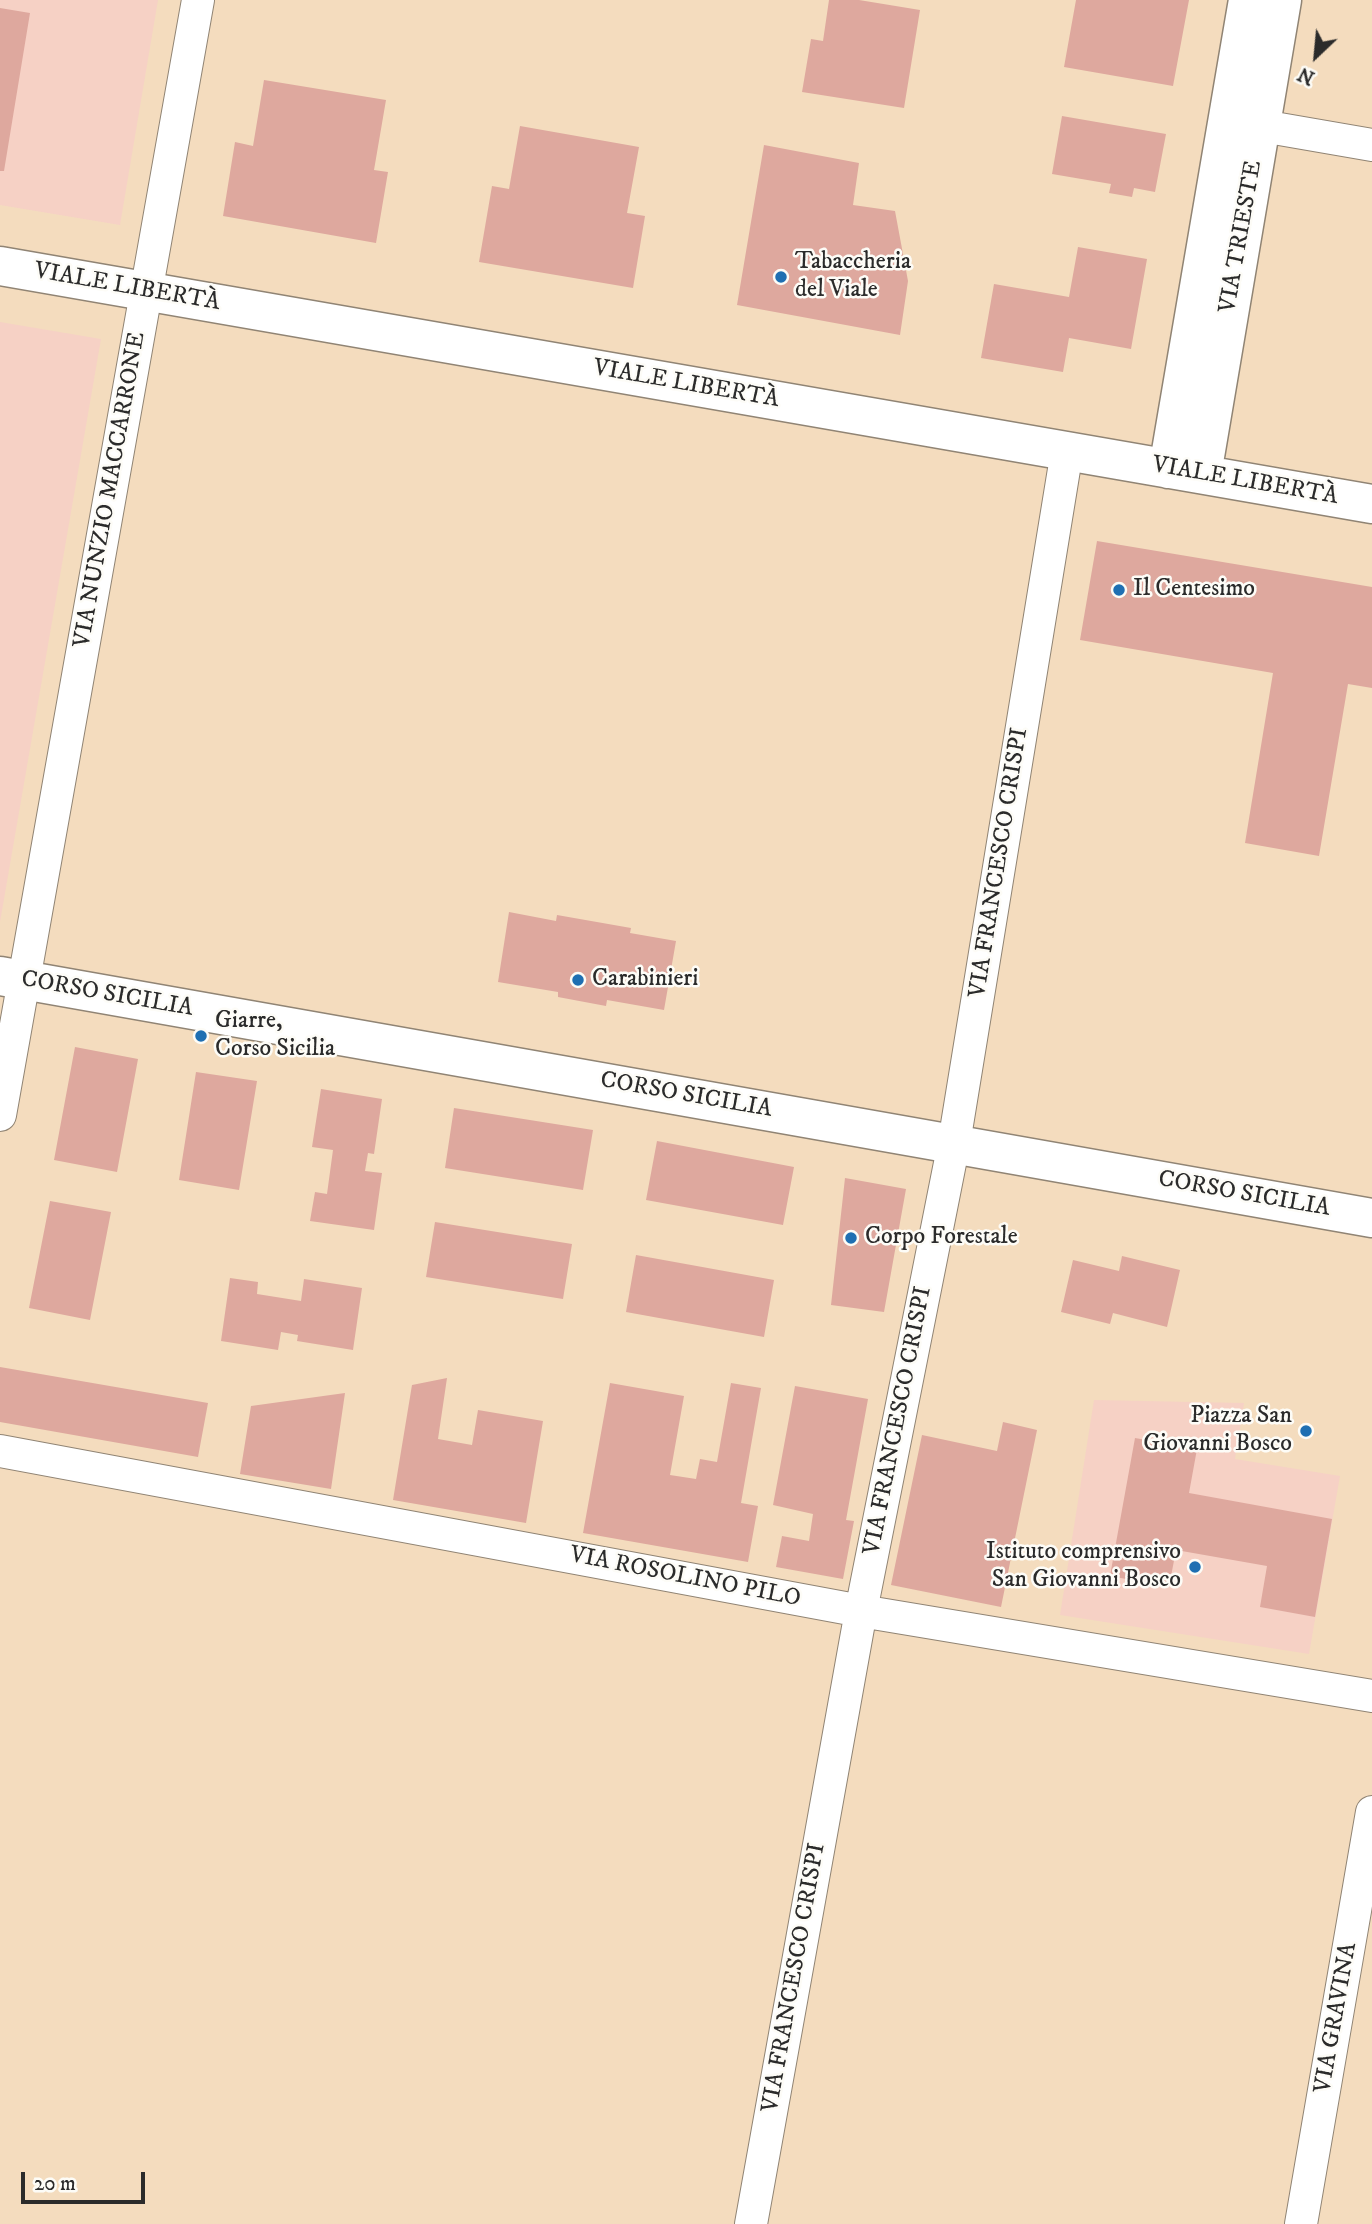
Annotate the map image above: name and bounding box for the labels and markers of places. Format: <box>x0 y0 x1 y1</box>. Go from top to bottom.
place label: Tabaccheria del Viale <box>795 249 911 305</box>
marker: Tabaccheria del Viale <box>773 269 789 285</box>
place label: Il Centesimo <box>1133 576 1255 604</box>
marker: Il Centesimo <box>1111 582 1127 598</box>
place label: Carabinieri <box>592 966 698 994</box>
marker: Carabinieri <box>570 972 586 988</box>
place label: Giarre, Corso Sicilia <box>215 1008 335 1064</box>
marker: Giarre, Corso Sicilia <box>193 1028 209 1044</box>
place label: Corpo Forestale <box>865 1224 1018 1252</box>
marker: Corpo Forestale <box>843 1230 859 1246</box>
place label: Piazza San Giovanni Bosco <box>1143 1403 1292 1459</box>
marker: Piazza San Giovanni Bosco <box>1298 1423 1314 1439</box>
place label: Istituto comprensivo San Giovanni Bosco <box>986 1539 1181 1595</box>
marker: Istituto comprensivo San Giovanni Bosco <box>1187 1559 1203 1575</box>

